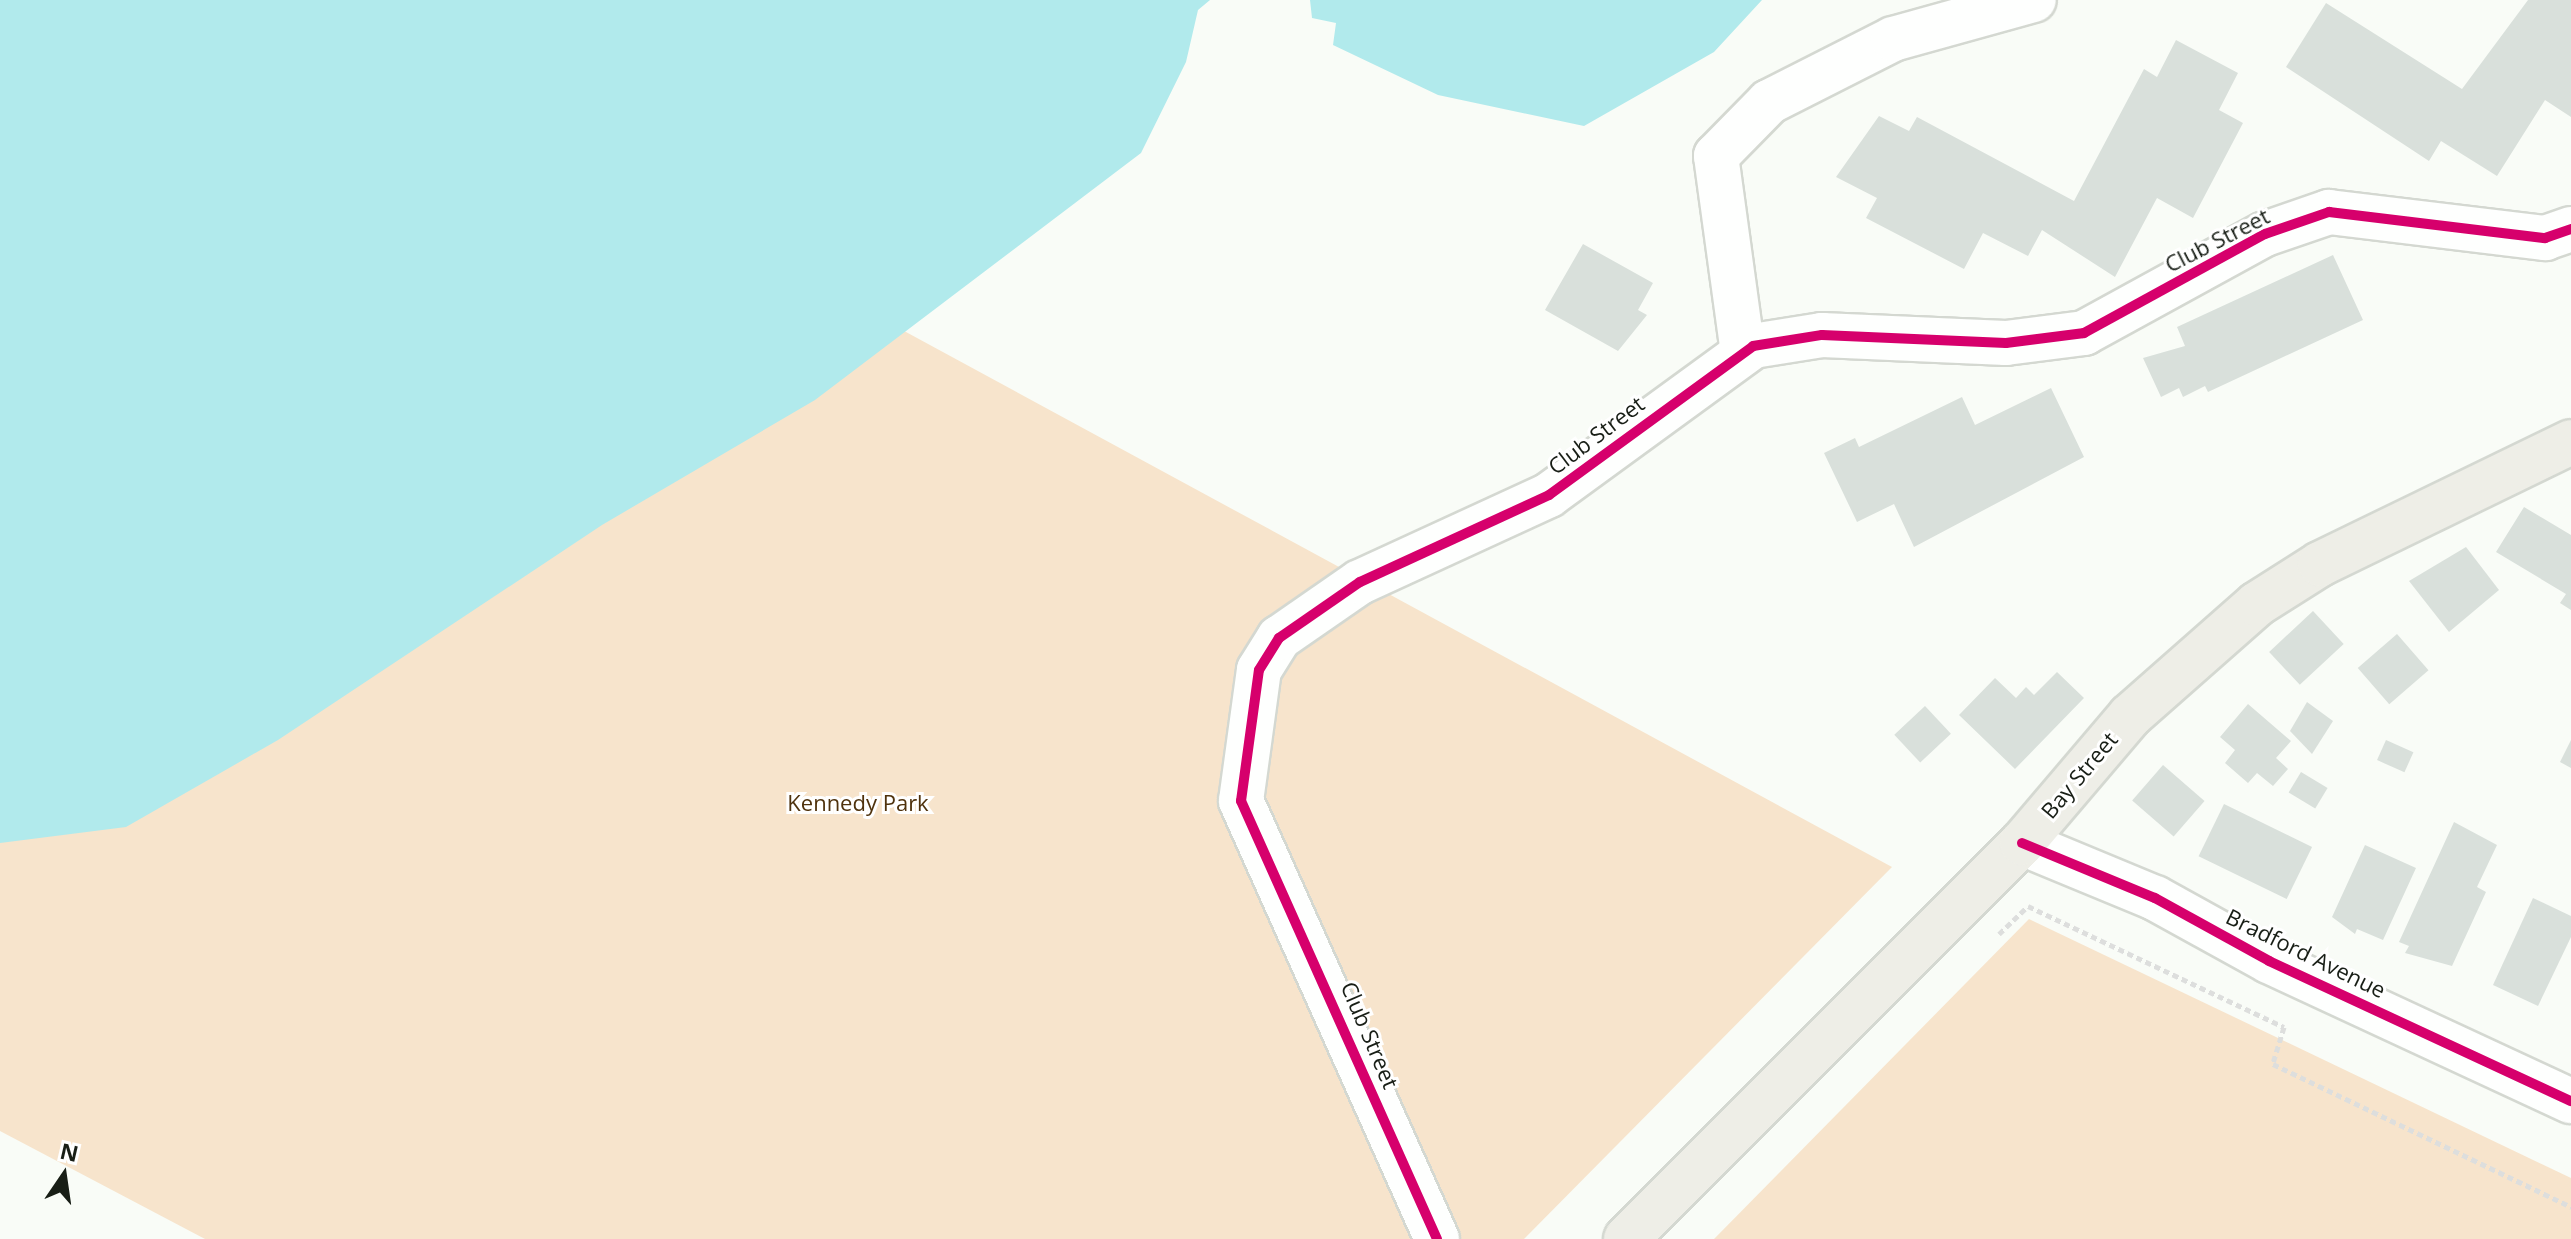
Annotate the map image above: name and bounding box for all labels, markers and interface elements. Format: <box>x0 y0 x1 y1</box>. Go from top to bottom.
street label: Club Street <box>2160 202 2274 278</box>
street label: Club Street <box>1543 390 1649 480</box>
street label: Bay Street <box>2035 726 2123 824</box>
park label: Kennedy Park <box>787 790 929 816</box>
street label: Bradford Avenue <box>2222 903 2390 1003</box>
street label: Club Street <box>1336 978 1404 1092</box>
north arrow <box>24 1135 104 1215</box>
text: N <box>57 1135 81 1168</box>

